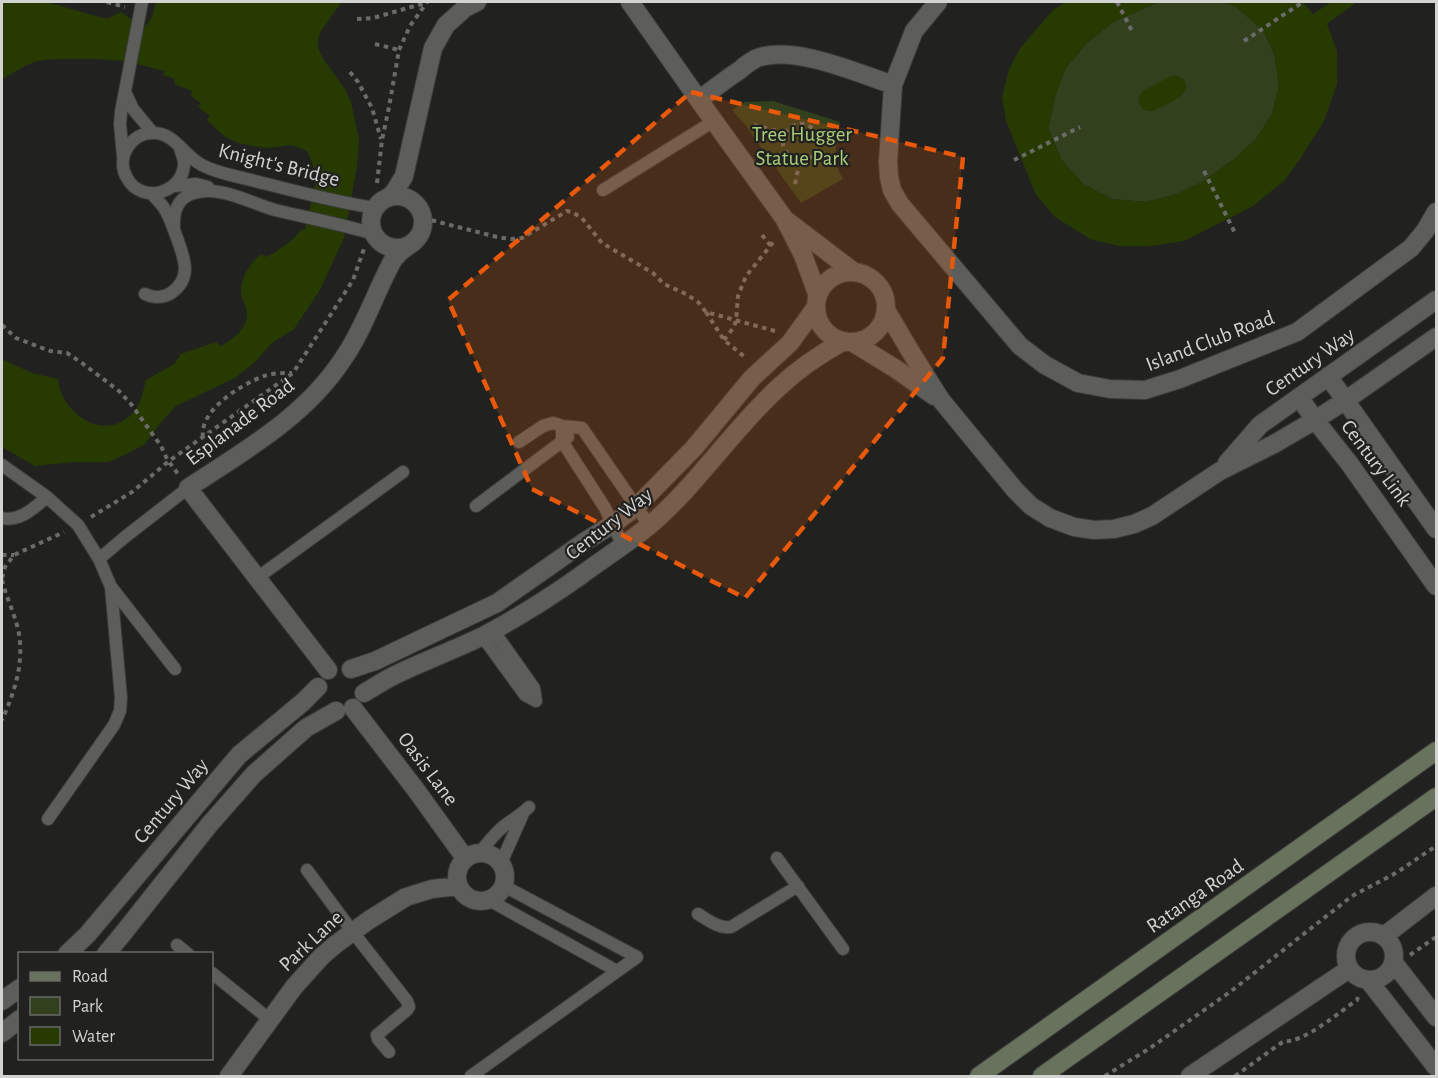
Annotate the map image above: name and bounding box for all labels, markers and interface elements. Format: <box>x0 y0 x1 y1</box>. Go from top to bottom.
park label: Tree Hugger Statue Park <box>752 124 852 169</box>
street label: Knight's Bridge <box>216 140 342 190</box>
street label: Island Club Road <box>1143 307 1277 375</box>
street label: Century Way <box>1262 324 1359 400</box>
street label: Esplanade Road <box>182 375 298 469</box>
street label: Century Link <box>1337 416 1415 510</box>
street label: Century Way <box>562 484 656 564</box>
street label: Oasis Lane <box>394 728 462 810</box>
street label: Century Way <box>130 755 212 847</box>
street label: Ratanga Road <box>1143 855 1247 937</box>
street label: Park Lane <box>275 907 347 975</box>
legend <box>18 952 213 1060</box>
text: Road <box>72 968 108 986</box>
text: Park <box>72 998 104 1016</box>
text: Water <box>72 1028 115 1046</box>

